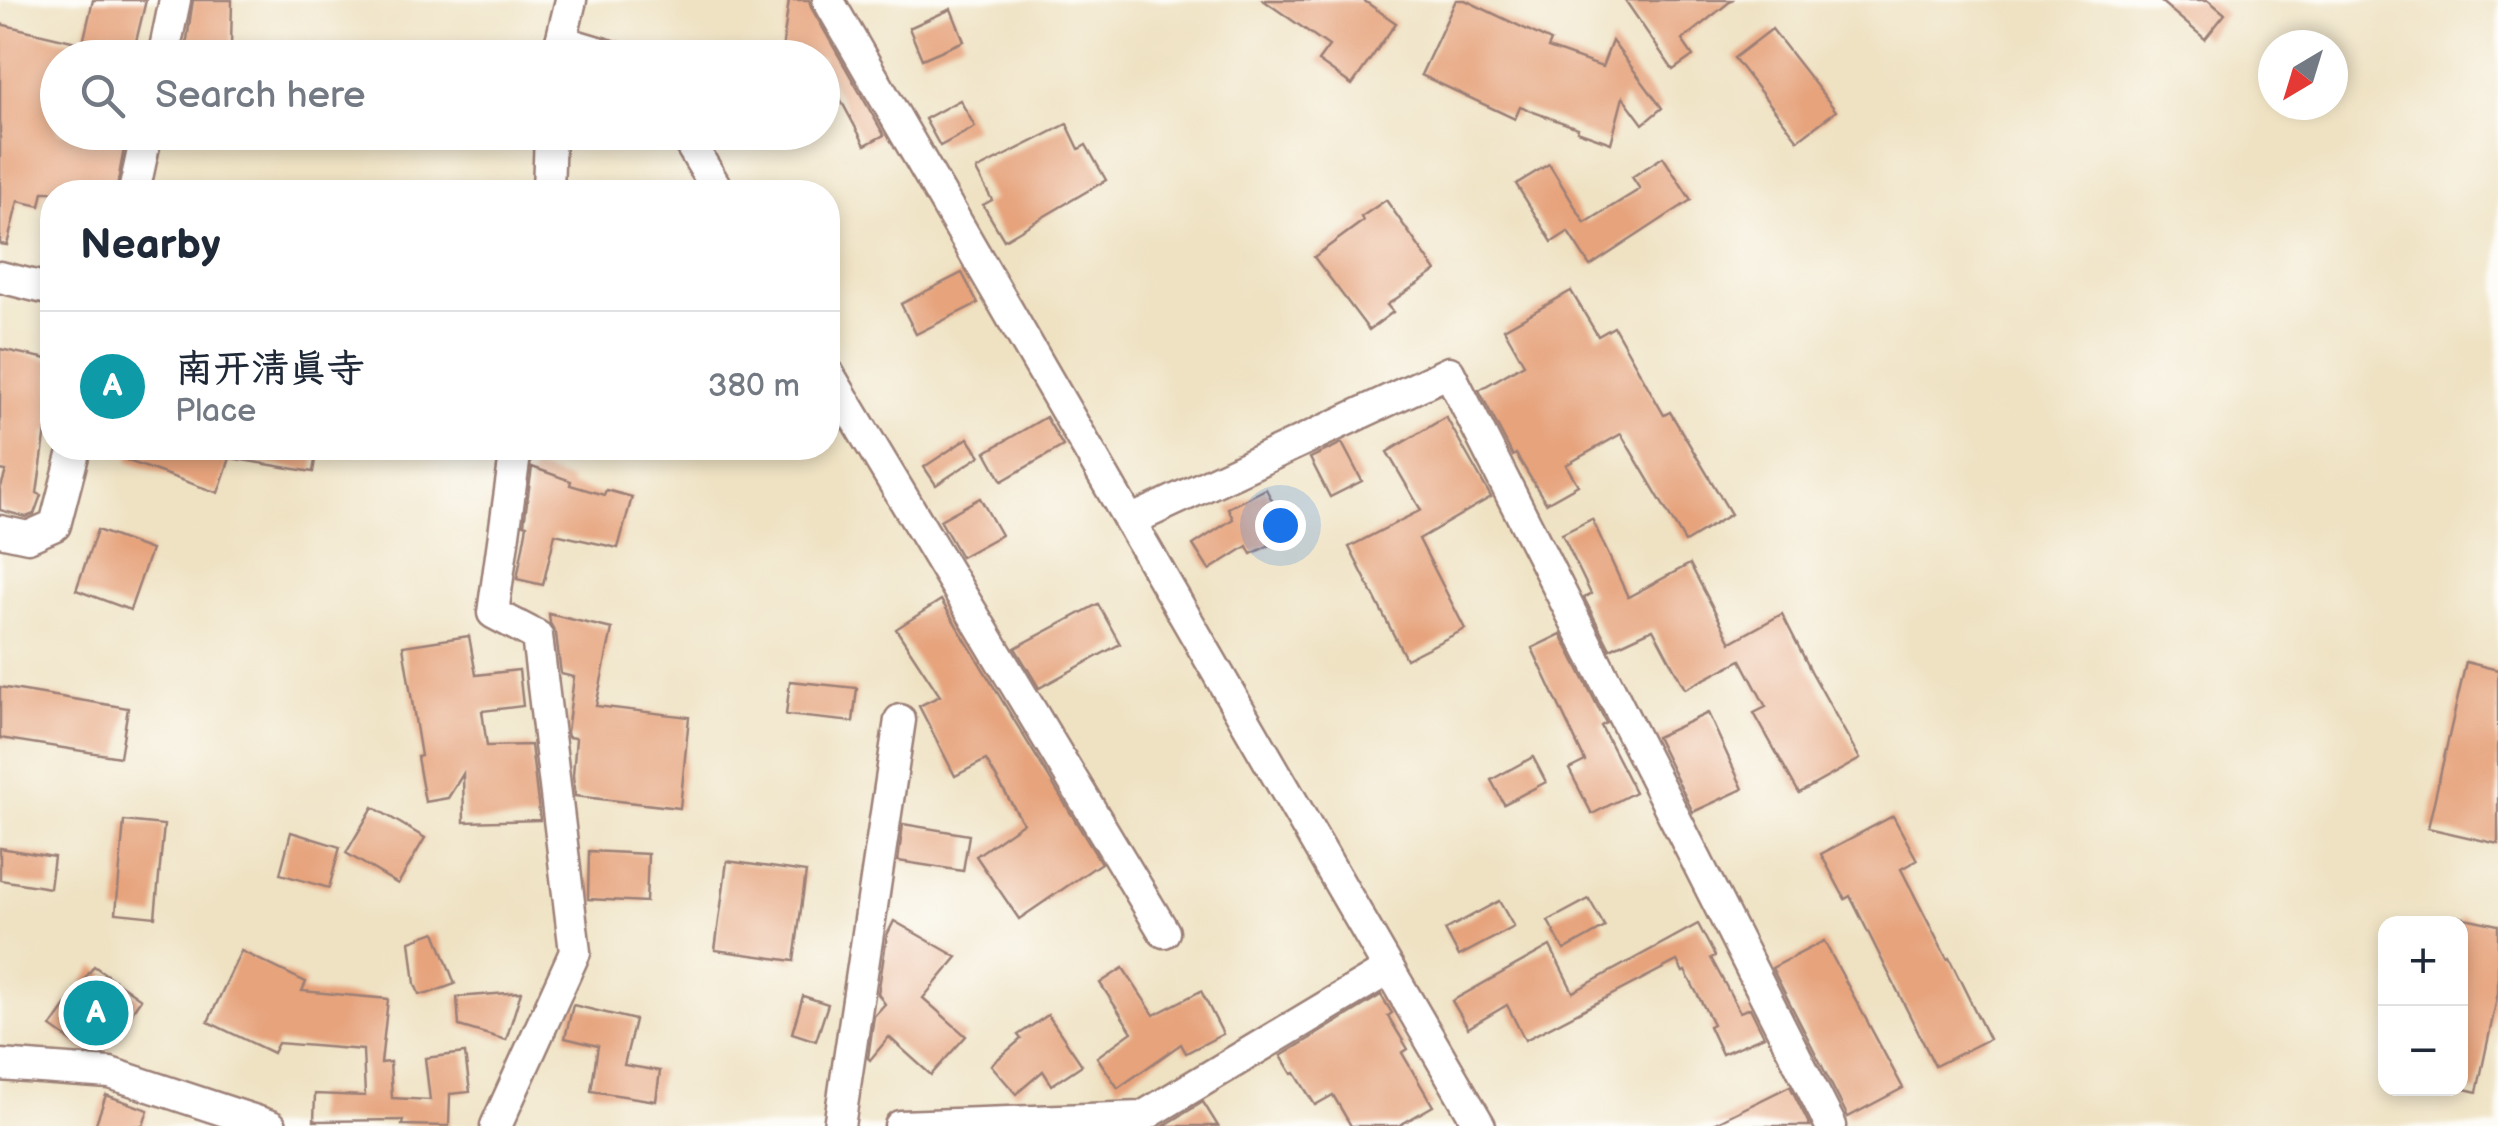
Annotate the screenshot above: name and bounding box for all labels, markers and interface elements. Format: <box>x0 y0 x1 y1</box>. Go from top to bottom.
north arrow <box>2258 30 2348 120</box>
search box <box>40 40 840 150</box>
icon: search <box>75 68 130 123</box>
text: Search here <box>155 73 366 118</box>
text: Nearby <box>80 220 220 271</box>
text: 南开清真寺 <box>175 347 365 392</box>
text: A <box>103 367 122 406</box>
text: 380 m <box>708 367 800 406</box>
text: Place <box>175 392 256 431</box>
your location <box>1255 500 1306 551</box>
map controls <box>2378 916 2468 1096</box>
button: + <box>2378 916 2468 1006</box>
pin: A <box>64 976 128 1050</box>
button: − <box>2378 1006 2468 1096</box>

